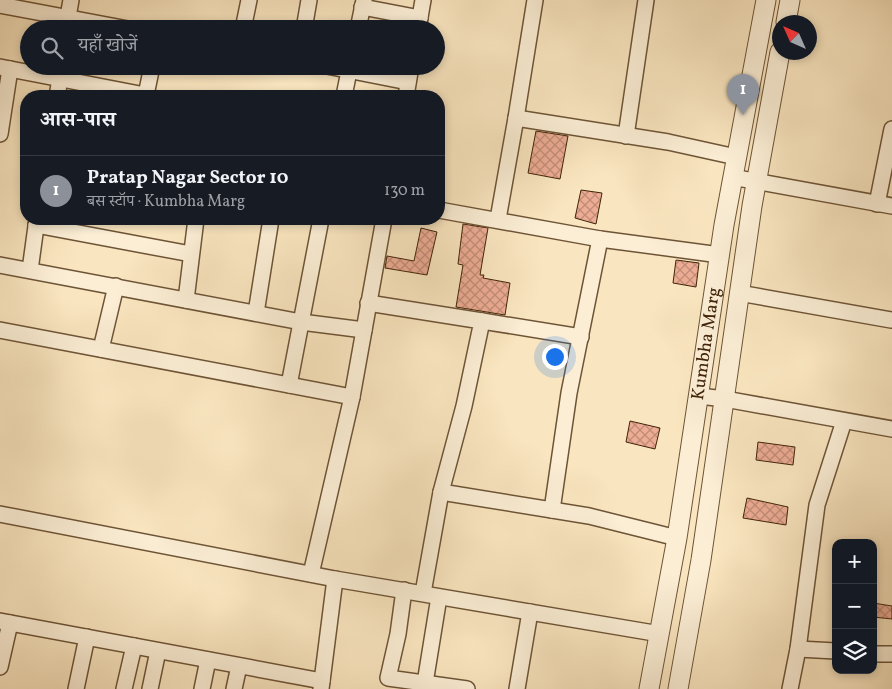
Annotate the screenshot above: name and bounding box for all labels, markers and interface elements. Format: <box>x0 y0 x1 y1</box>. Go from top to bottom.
north arrow <box>772 15 817 60</box>
search box <box>20 20 445 75</box>
text: यहाँ खोजें <box>78 33 137 59</box>
icon: search <box>38 34 66 62</box>
pin: 1 <box>727 74 759 115</box>
text: आस-पास <box>40 106 116 135</box>
text: Pratap Nagar Sector 10 <box>87 165 289 191</box>
text: 1 <box>53 180 59 202</box>
text: 130 m <box>384 180 425 202</box>
text: बस स्टॉप · Kumbha Marg <box>87 191 245 213</box>
street label: Kumbha Marg <box>685 286 727 402</box>
your location <box>542 344 568 370</box>
map controls <box>832 539 877 674</box>
button: + <box>832 539 877 584</box>
button: − <box>832 584 877 629</box>
button: layers <box>832 629 877 674</box>

